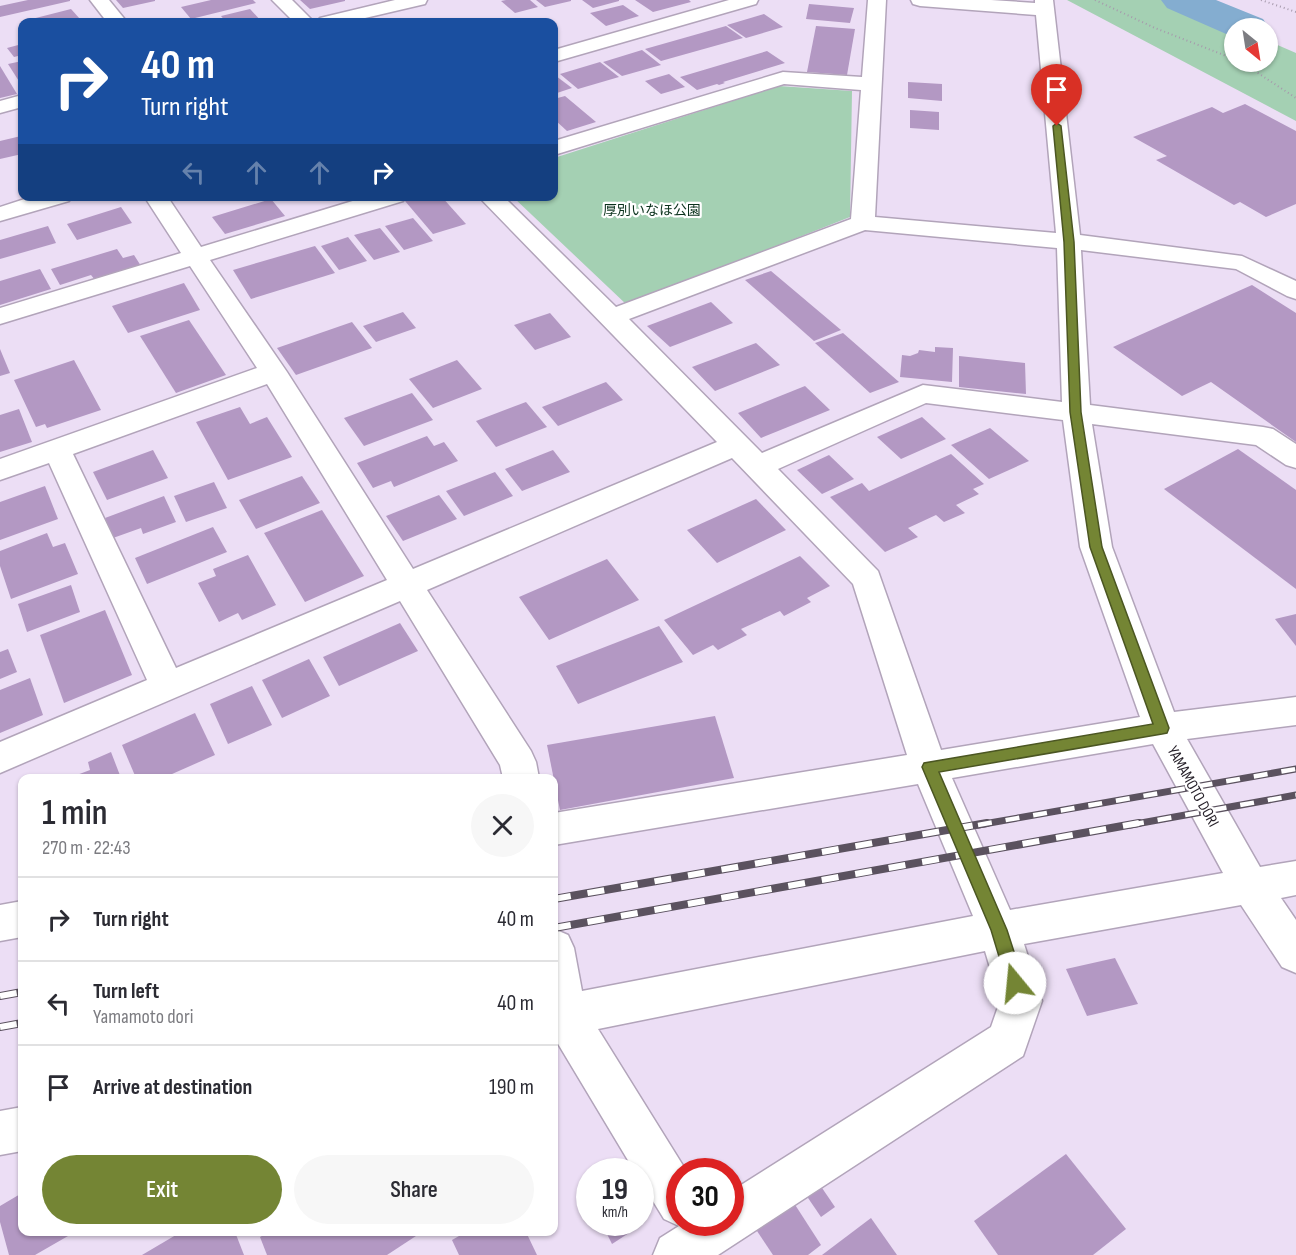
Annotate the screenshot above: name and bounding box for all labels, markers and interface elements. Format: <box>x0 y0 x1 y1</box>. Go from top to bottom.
north arrow <box>1224 18 1278 72</box>
map controls <box>1224 18 1278 72</box>
text: 40 m <box>141 40 215 91</box>
icon: right <box>42 42 120 120</box>
pin <box>1031 64 1082 126</box>
icon: arrive <box>1040 73 1073 106</box>
text: Turn right <box>141 91 228 123</box>
icon: left <box>177 156 210 189</box>
icon: ahead <box>240 156 273 189</box>
icon: ahead <box>303 156 336 189</box>
icon: right <box>366 156 399 189</box>
park label: 厚別いなほ公園 <box>603 202 701 219</box>
street label: YAMAMOTO DORI <box>1163 743 1223 830</box>
text: 1 min <box>42 792 107 835</box>
button: close <box>471 794 534 857</box>
text: 270 m · 22:43 <box>42 836 131 860</box>
icon: right <box>42 903 75 936</box>
text: Turn right <box>93 906 169 933</box>
text: 40 m <box>497 906 534 933</box>
position arrow <box>983 951 1047 1015</box>
text: Turn left <box>93 978 159 1005</box>
icon: left <box>42 987 75 1020</box>
text: 40 m <box>497 990 534 1017</box>
text: Yamamoto dori <box>93 1005 193 1029</box>
icon: arrive <box>42 1071 75 1104</box>
text: Arrive at destination <box>93 1074 252 1101</box>
text: 190 m <box>489 1074 534 1101</box>
button: Exit <box>42 1155 282 1224</box>
button: Share <box>294 1155 534 1224</box>
speed limit sign: 30 <box>666 1158 744 1236</box>
text: 19 <box>602 1172 628 1208</box>
text: km/h <box>602 1203 628 1222</box>

